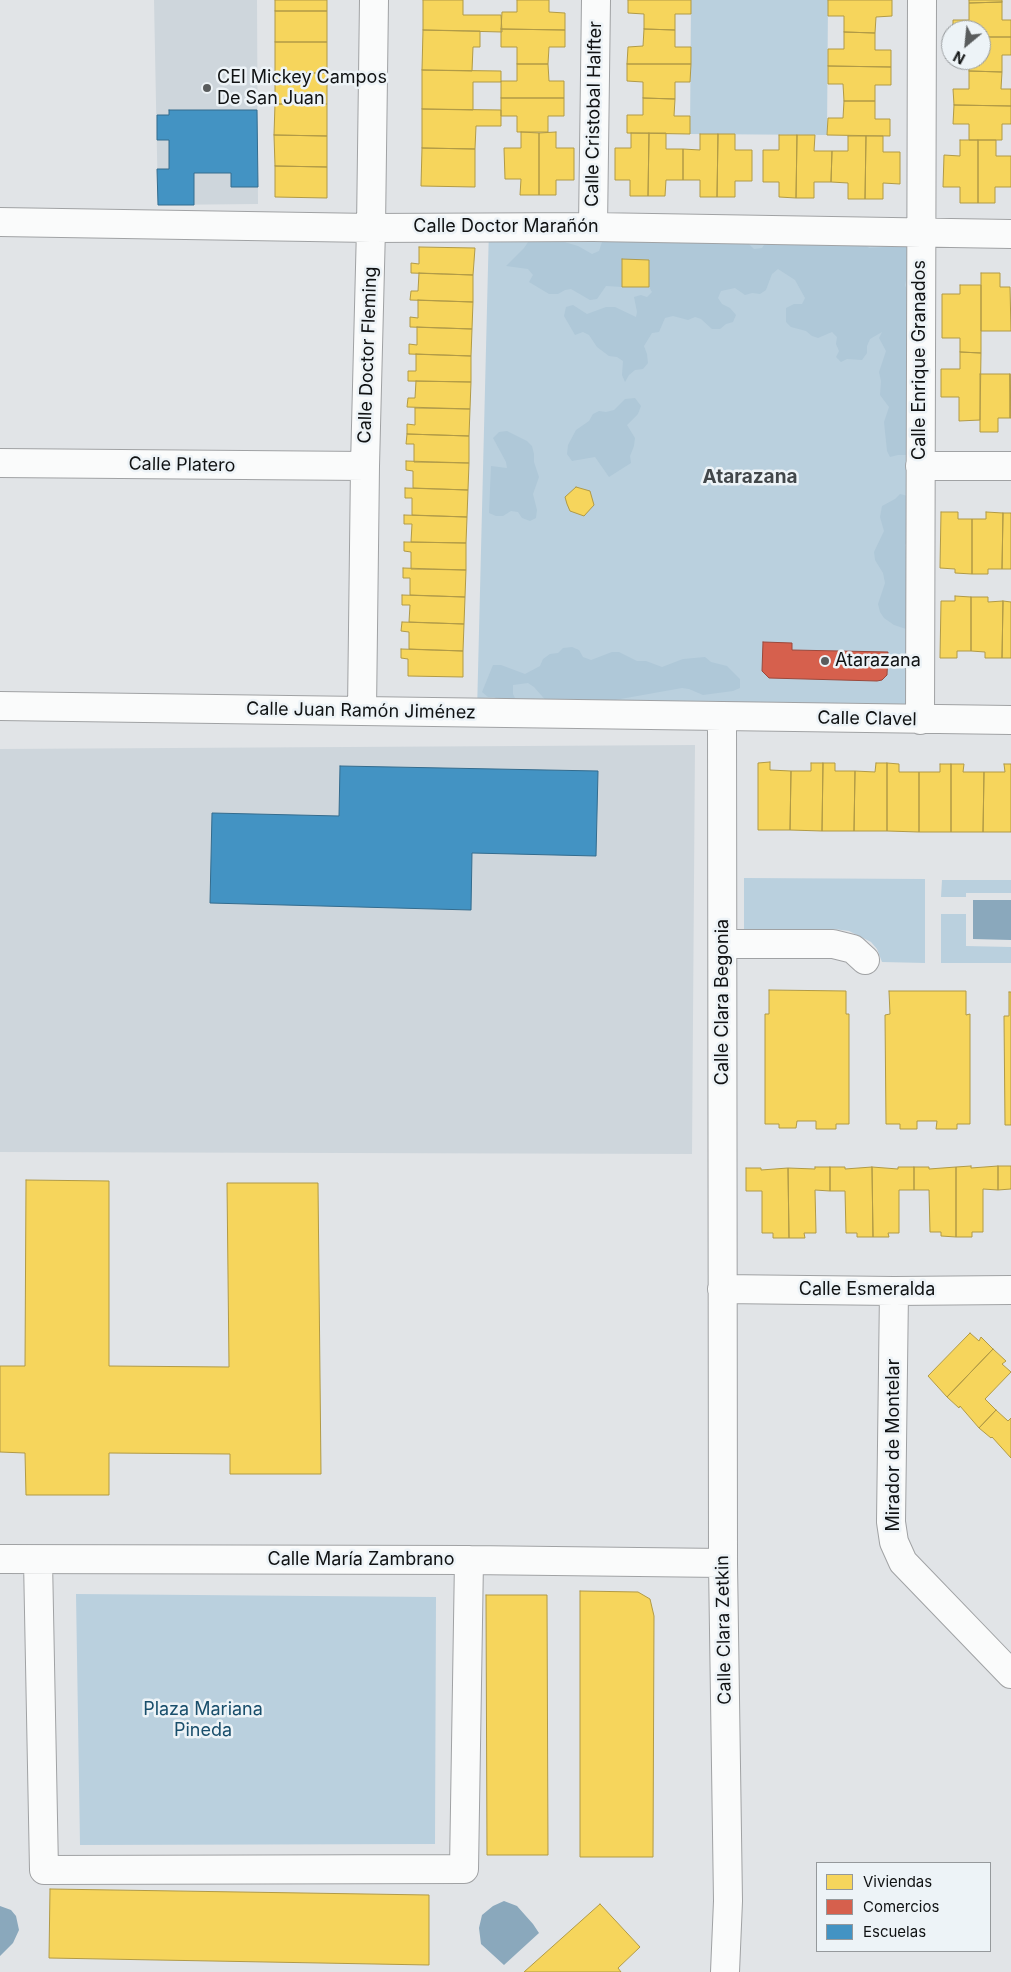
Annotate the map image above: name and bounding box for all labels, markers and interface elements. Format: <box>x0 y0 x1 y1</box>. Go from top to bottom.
north arrow <box>941 20 991 70</box>
street label: Calle Cristobal Halfter <box>582 21 606 207</box>
text: N <box>950 48 968 68</box>
place label: CEI Mickey Campos De San Juan <box>217 67 387 110</box>
marker: CEI Mickey Campos De San Juan <box>201 82 213 94</box>
street label: Calle Doctor Marañón <box>413 216 599 238</box>
street label: Calle Enrique Granados <box>909 260 931 460</box>
street label: Calle Doctor Fleming <box>354 266 382 444</box>
street label: Calle Platero <box>128 453 236 477</box>
district label: Atarazana <box>702 466 798 488</box>
place label: Atarazana <box>835 650 921 672</box>
marker: Atarazana <box>819 655 831 667</box>
street label: Calle Juan Ramón Jiménez <box>246 698 476 724</box>
street label: Calle Clavel <box>817 707 917 731</box>
street label: Calle Clara Begonia <box>712 919 734 1085</box>
street label: Calle Esmeralda <box>799 1279 935 1301</box>
street label: Mirador de Montelar <box>883 1359 905 1531</box>
street label: Calle María Zambrano <box>267 1549 455 1571</box>
street label: Calle Clara Zetkin <box>712 1555 736 1705</box>
park label: Plaza Mariana Pineda <box>143 1699 263 1742</box>
legend <box>816 1862 991 1952</box>
text: Viviendas <box>863 1872 932 1891</box>
text: Comercios <box>863 1897 939 1916</box>
text: Escuelas <box>863 1922 926 1941</box>

